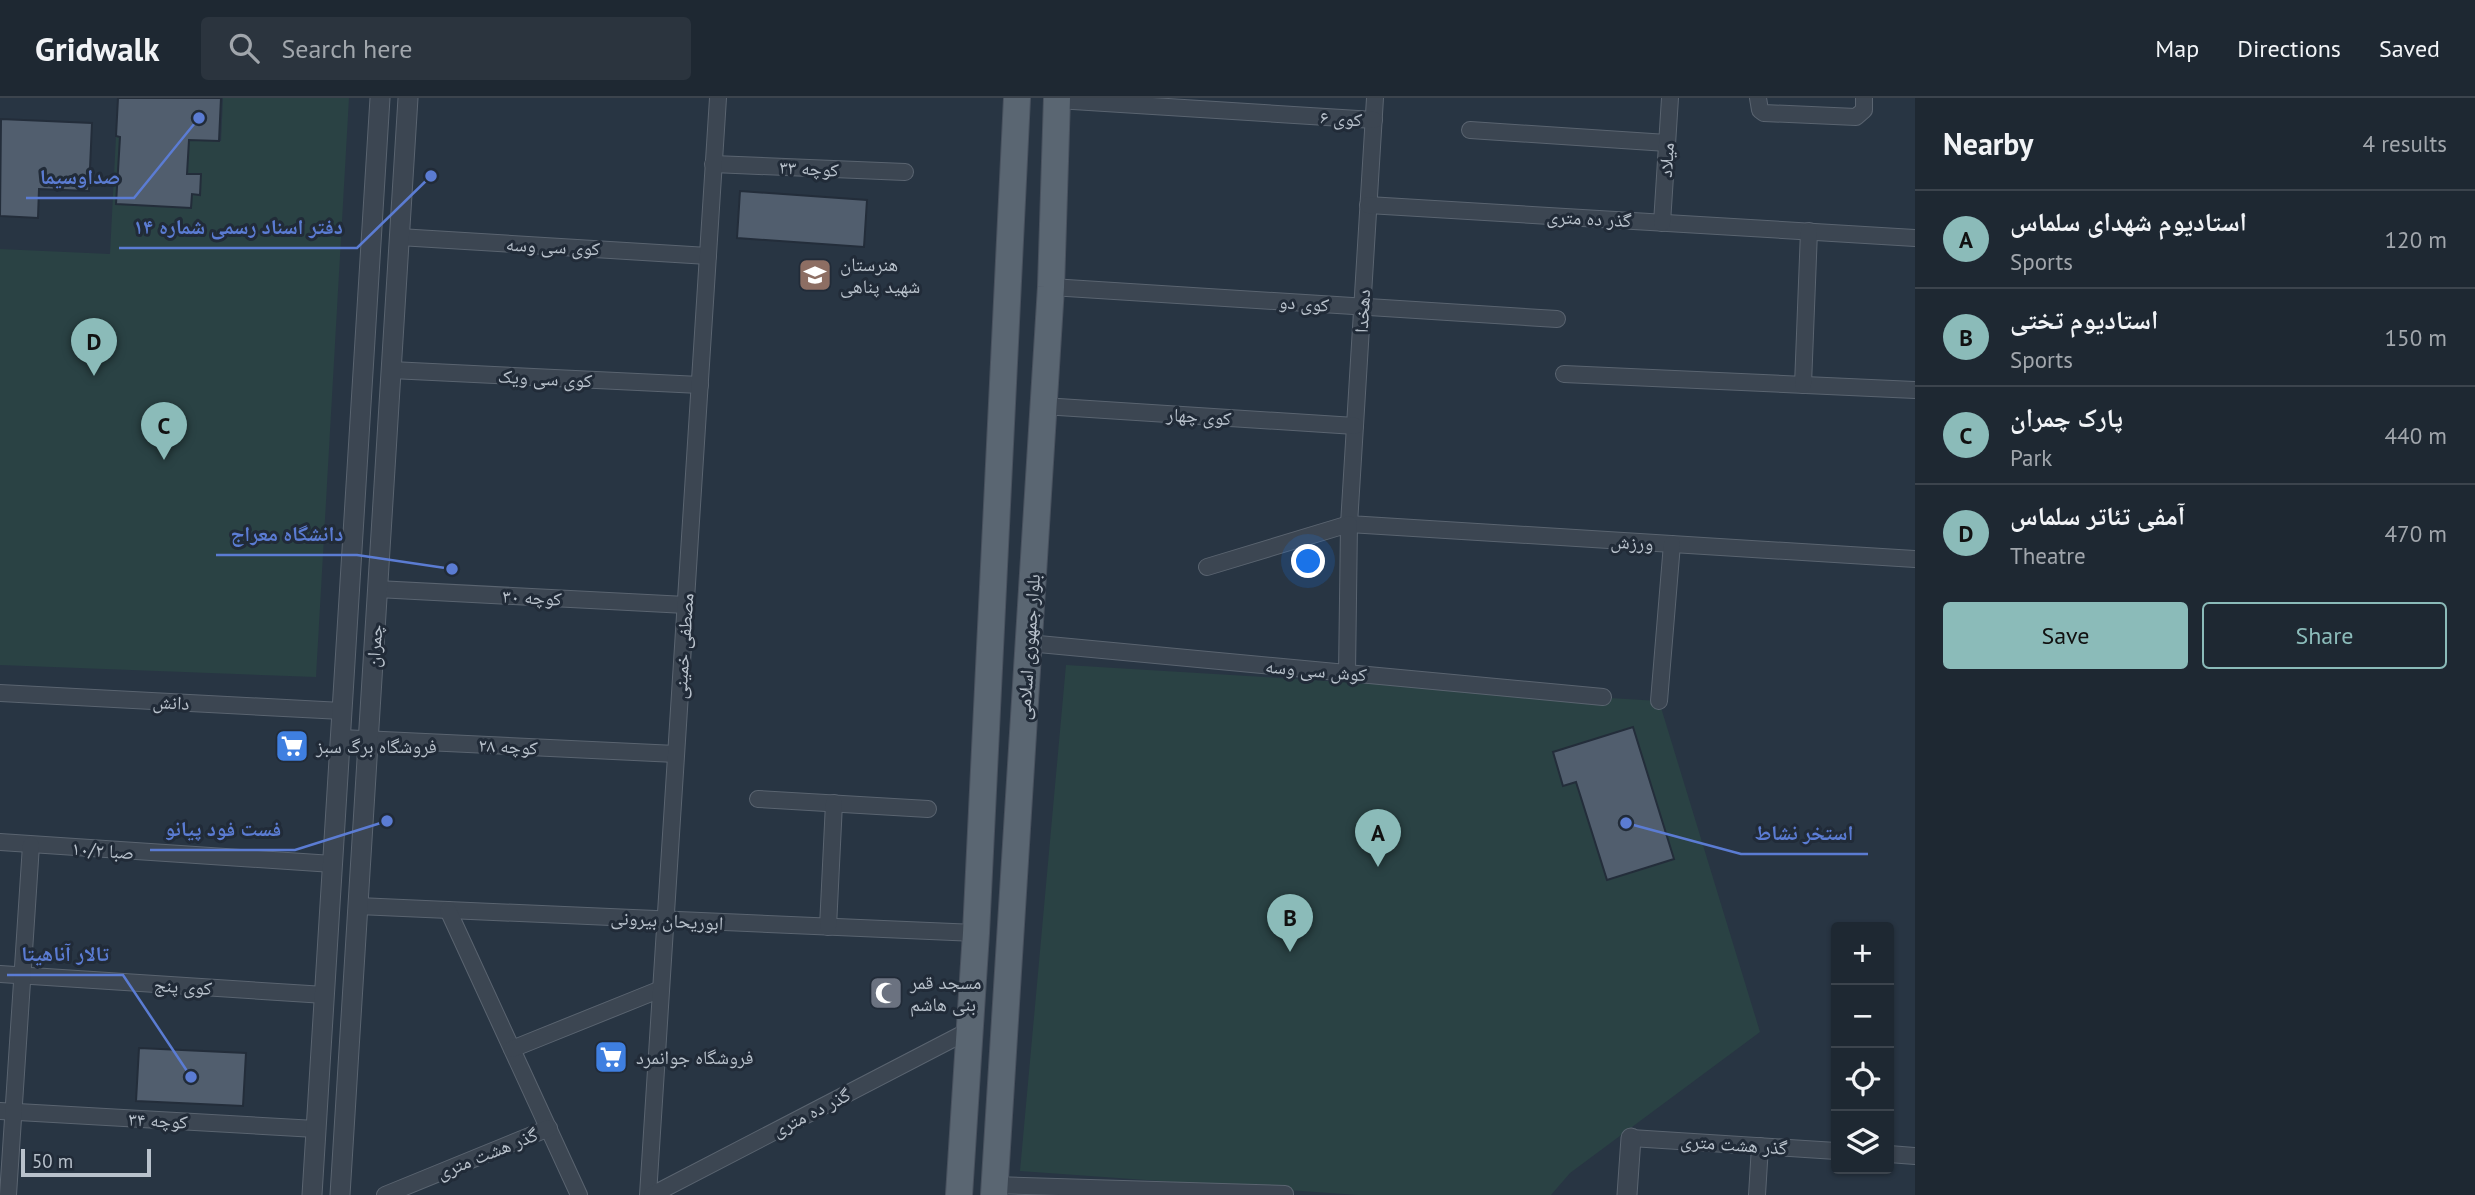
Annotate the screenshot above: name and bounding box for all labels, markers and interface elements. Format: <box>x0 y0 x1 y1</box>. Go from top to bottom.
search box <box>201 17 691 80</box>
text: Gridwalk <box>35 27 159 70</box>
icon: search <box>225 29 263 67</box>
text: Search here <box>281 32 413 65</box>
text: Map <box>2155 33 2199 64</box>
text: Directions <box>2237 33 2341 64</box>
text: Saved <box>2379 33 2440 64</box>
street label: کوی ۶ <box>1319 105 1363 131</box>
text: Nearby <box>1943 124 2033 163</box>
text: 4 results <box>2363 129 2447 158</box>
street label: میلاد <box>1653 142 1679 178</box>
street label: کوچه ۳۳ <box>779 154 839 182</box>
callout: صداوسیما <box>26 156 134 198</box>
text: صداوسیما <box>40 163 120 190</box>
street label: گذر ده متری <box>1546 204 1632 232</box>
text: استادیوم شهدای سلماس <box>2010 205 2247 238</box>
callout: دفتر اسناد رسمی شماره ۱۴ <box>119 206 357 248</box>
text: دفتر اسناد رسمی شماره ۱۴ <box>133 213 343 240</box>
text: A <box>1959 225 1973 254</box>
text: 120 m <box>2385 225 2447 254</box>
street label: کوی سی وسه <box>505 232 601 260</box>
text: Sports <box>2010 247 2073 276</box>
place label: هنرستان شهید پناهی <box>840 252 920 298</box>
school or university icon: هنرستان شهید پناهی <box>796 256 834 294</box>
street label: دهخدا <box>1349 288 1375 333</box>
street label: کوی دو <box>1278 289 1330 317</box>
text: استادیوم تختی <box>2010 303 2158 336</box>
pin: D <box>71 318 117 376</box>
text: B <box>1959 323 1973 352</box>
text: 150 m <box>2385 323 2447 352</box>
text: Sports <box>2010 345 2073 374</box>
street label: کوی سی ویک <box>497 364 593 392</box>
text: پارک چمران <box>2010 401 2123 434</box>
pin: C <box>141 402 187 460</box>
street label: کوی چهار <box>1165 402 1232 430</box>
text: C <box>1960 421 1972 450</box>
text: 440 m <box>2385 421 2447 450</box>
text: Park <box>2010 443 2052 472</box>
text: آمفی تئاتر سلماس <box>2010 499 2185 532</box>
callout: دانشگاه معراج <box>216 513 357 555</box>
text: D <box>1959 519 1973 548</box>
text: 470 m <box>2385 519 2447 548</box>
text: دانشگاه معراج <box>231 520 343 547</box>
street label: ورزش <box>1610 529 1654 555</box>
text: Theatre <box>2010 541 2086 570</box>
your location <box>1291 544 1325 578</box>
street label: بلوار جمهوری اسلامی <box>1011 573 1045 721</box>
street label: کوچه ۳۰ <box>502 583 562 611</box>
street label: مصطفی خمینی <box>667 592 699 700</box>
button: Save <box>1943 602 2188 669</box>
button: Share <box>2202 602 2447 669</box>
street label: چمران <box>361 624 387 668</box>
street label: کوش سی وسه <box>1264 654 1368 686</box>
street label: دانش <box>152 689 190 715</box>
supermarket icon: فروشگاه برگ سبز <box>273 727 311 765</box>
street label: کوچه ۲۸ <box>478 732 538 760</box>
place label: فروشگاه برگ سبز <box>315 734 437 758</box>
callout: فست فود پیانو <box>150 808 295 850</box>
pin: A <box>1355 809 1401 867</box>
callout: استخر نشاط <box>1741 812 1868 854</box>
text: فست فود پیانو <box>165 815 281 842</box>
text: استخر نشاط <box>1755 819 1853 846</box>
street label: صبا ۱۰/۲ <box>71 836 135 864</box>
pin: B <box>1267 894 1313 952</box>
street label: ابوریحان بیرونی <box>610 905 724 935</box>
map controls <box>1831 922 1894 1174</box>
button: + <box>1831 922 1894 985</box>
callout: تالار آناهیتا <box>7 933 123 975</box>
text: تالار آناهیتا <box>21 940 109 967</box>
place label: مسجد قمر بنی هاشم <box>909 970 982 1017</box>
street label: کوی پنج <box>153 972 213 1001</box>
mosque icon: مسجد قمر بنی هاشم <box>867 974 905 1012</box>
button: − <box>1831 985 1894 1048</box>
supermarket icon: فروشگاه جوانمرد <box>592 1038 630 1076</box>
place label: فروشگاه جوانمرد <box>636 1045 754 1069</box>
button: locate <box>1831 1048 1894 1111</box>
street label: گذر ده متری <box>768 1082 854 1142</box>
street label: کوچه ۳۴ <box>128 1106 188 1134</box>
button: layers <box>1831 1111 1894 1174</box>
street label: گذر هشت متری <box>433 1122 541 1184</box>
street label: گذر هشت متری <box>1680 1128 1788 1160</box>
scale bar <box>21 1146 150 1178</box>
text: 50 m <box>32 1149 73 1173</box>

